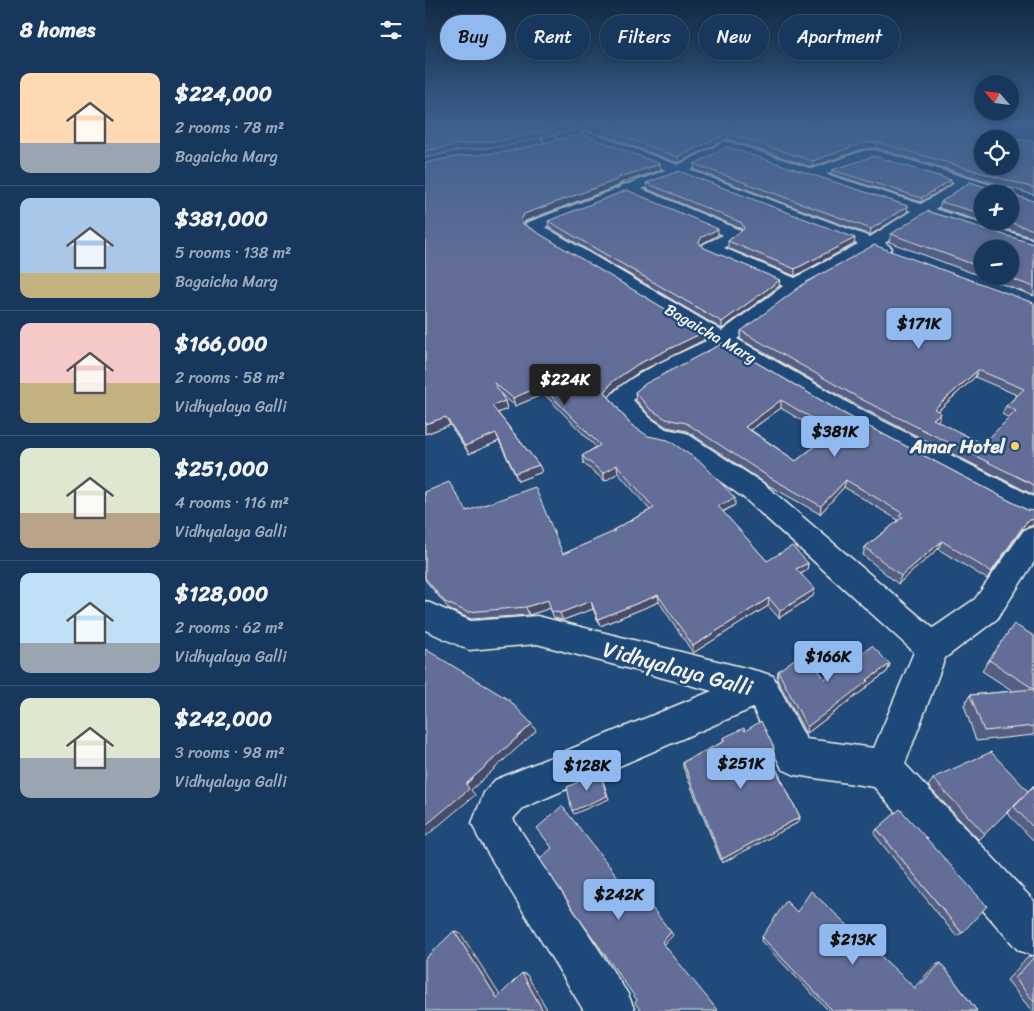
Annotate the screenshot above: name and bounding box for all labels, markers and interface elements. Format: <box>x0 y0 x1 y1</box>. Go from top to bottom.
text: 8 homes <box>20 11 95 49</box>
chip: Buy <box>440 15 506 60</box>
chip: Rent <box>516 15 590 60</box>
chip: Filters <box>600 15 689 60</box>
chip: New <box>699 15 769 60</box>
chip: Apartment <box>779 15 900 60</box>
icon: filters <box>377 16 405 44</box>
text: $224,000 <box>175 75 272 113</box>
north arrow <box>974 75 1019 120</box>
map controls <box>974 75 1019 285</box>
icon: home <box>60 93 120 153</box>
text: 2 rooms · 78 m² <box>175 113 284 142</box>
button: locate <box>974 130 1019 175</box>
text: Bagaicha Marg <box>175 142 278 171</box>
button: + <box>974 185 1019 230</box>
text: $381,000 <box>175 200 268 238</box>
icon: home <box>60 218 120 278</box>
text: 5 rooms · 138 m² <box>175 238 291 267</box>
button: − <box>974 240 1019 285</box>
text: Bagaicha Marg <box>175 267 278 296</box>
street label: Bagaicha Marg <box>659 295 763 372</box>
pin: $171K <box>884 308 954 350</box>
text: $171K <box>897 309 941 338</box>
text: $166,000 <box>175 325 267 363</box>
icon: home <box>60 343 120 403</box>
text: 2 rooms · 58 m² <box>175 363 285 392</box>
pin: $224K <box>530 364 600 406</box>
text: $224K <box>541 365 589 394</box>
text: Vidhyalaya Galli <box>175 392 287 421</box>
pin: $381K <box>800 416 870 458</box>
text: $381K <box>812 417 858 446</box>
place label: Amar Hotel <box>909 430 1007 463</box>
marker: Amar Hotel <box>1009 440 1021 452</box>
text: $251,000 <box>175 450 269 488</box>
icon: home <box>60 468 120 528</box>
text: 4 rooms · 116 m² <box>175 488 289 517</box>
text: Vidhyalaya Galli <box>175 517 287 546</box>
text: $128,000 <box>175 575 268 613</box>
icon: home <box>60 593 120 653</box>
text: 2 rooms · 62 m² <box>175 613 284 642</box>
street label: Vidhyalaya Galli <box>599 630 758 707</box>
pin: $166K <box>793 640 863 683</box>
text: Vidhyalaya Galli <box>175 642 287 671</box>
text: $166K <box>805 642 851 671</box>
text: $242,000 <box>175 700 272 738</box>
icon: home <box>60 718 120 778</box>
text: 3 rooms · 98 m² <box>175 738 284 767</box>
pin: $251K <box>706 748 776 790</box>
text: $251K <box>718 749 764 778</box>
pin: $128K <box>552 750 622 792</box>
text: $128K <box>564 751 610 780</box>
text: Vidhyalaya Galli <box>175 767 287 796</box>
pin: $242K <box>584 878 654 921</box>
text: $242K <box>595 880 643 909</box>
pin: $213K <box>818 924 888 966</box>
text: $213K <box>830 925 876 954</box>

